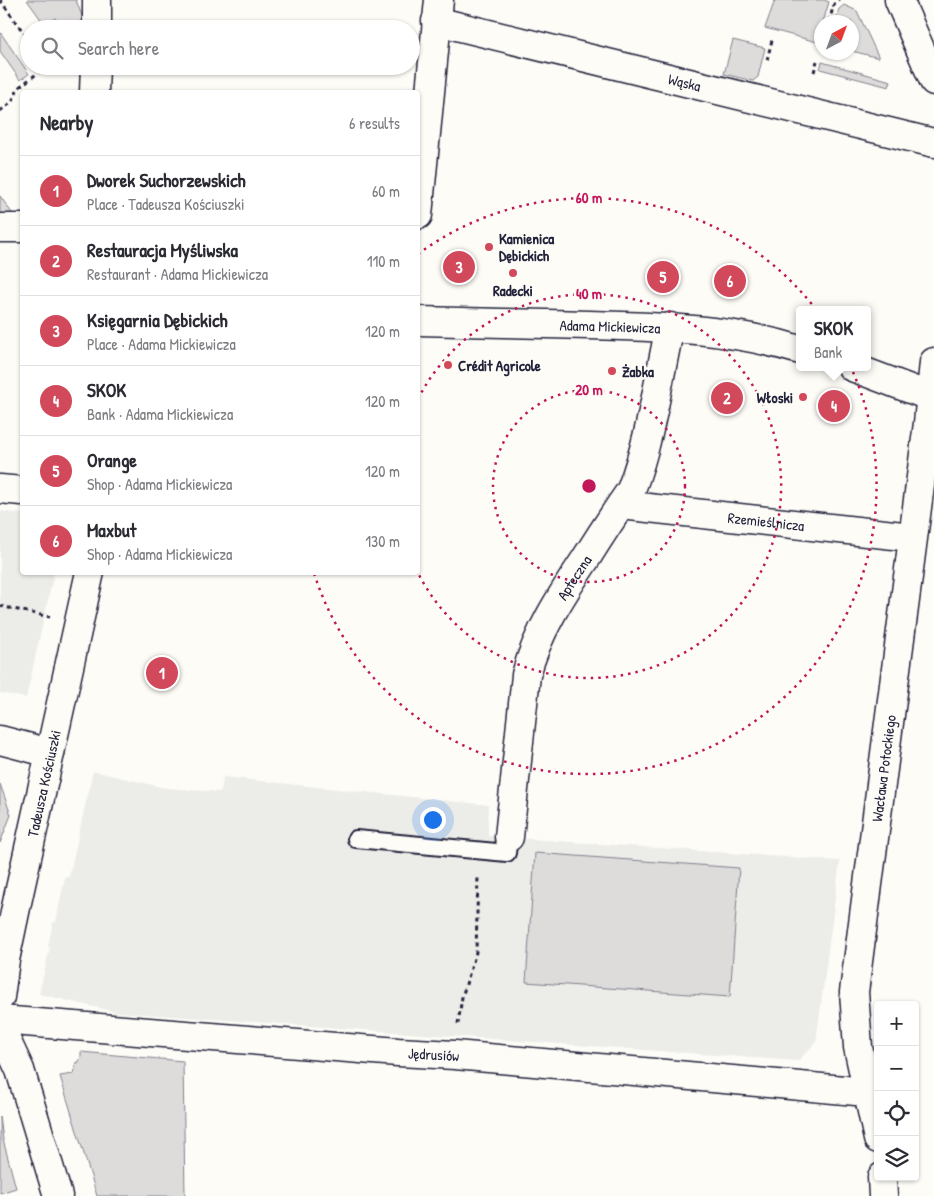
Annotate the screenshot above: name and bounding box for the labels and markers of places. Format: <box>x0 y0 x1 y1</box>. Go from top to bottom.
place label: Kamienica Dębickich <box>499 228 554 266</box>
marker: Kamienica Dębickich <box>483 241 495 253</box>
pin: 3 <box>443 248 475 286</box>
pin: 5 <box>647 258 679 296</box>
pin: 6 <box>714 262 746 300</box>
marker: Radecki <box>507 267 519 279</box>
place label: Radecki <box>493 280 533 301</box>
place label: Crédit Agricole <box>458 355 541 377</box>
marker: Crédit Agricole <box>442 359 454 371</box>
place label: Żabka <box>622 361 654 382</box>
marker: Żabka <box>606 365 618 377</box>
pin: 2 <box>711 379 743 417</box>
place label: Włoski <box>757 387 793 408</box>
pin: 4 <box>818 387 850 425</box>
marker: Włoski <box>797 391 809 403</box>
centre of rings <box>580 477 598 495</box>
pin: 1 <box>146 654 178 692</box>

